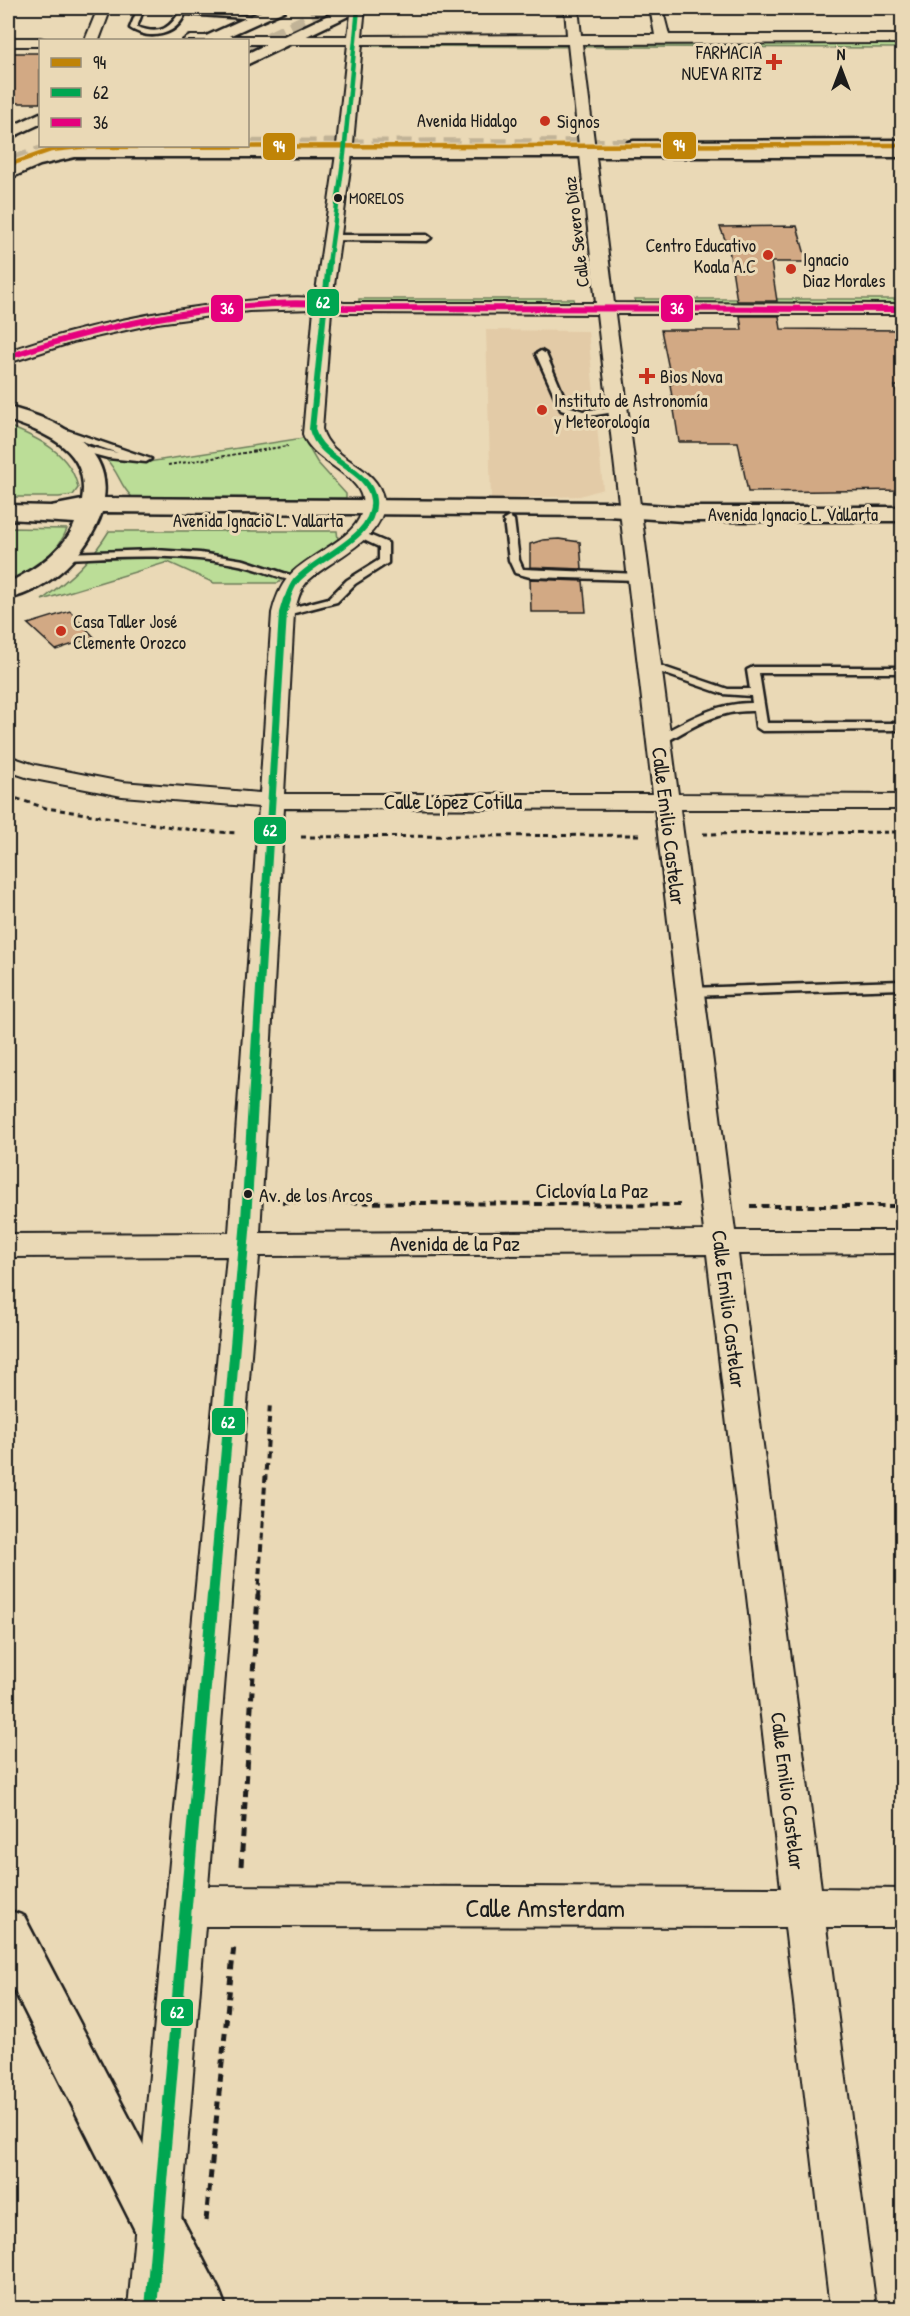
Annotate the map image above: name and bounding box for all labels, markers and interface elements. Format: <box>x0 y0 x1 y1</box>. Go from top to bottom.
legend <box>39 39 249 147</box>
north arrow <box>811 39 871 99</box>
place label: FARMACIA NUEVA RITZ <box>682 40 762 86</box>
text: N <box>837 43 846 65</box>
text: 94 <box>93 50 107 75</box>
marker: FARMACIA NUEVA RITZ <box>767 55 781 69</box>
text: 62 <box>93 80 109 105</box>
street label: Avenida Hidalgo <box>417 108 517 133</box>
place label: Signos <box>557 109 600 134</box>
text: 36 <box>93 110 108 135</box>
marker: Signos <box>538 114 552 128</box>
line badge: 94 <box>662 131 697 160</box>
line badge: 94 <box>262 132 296 161</box>
text: 94 <box>673 134 685 156</box>
text: 94 <box>273 135 285 157</box>
street label: Calle Severo Díaz <box>557 175 595 289</box>
place label: MORELOS <box>349 187 405 209</box>
marker: MORELOS <box>332 192 344 204</box>
place label: Centro Educativo Koala A.C <box>645 233 756 279</box>
place label: Ignacio Diaz Morales <box>803 247 885 293</box>
marker: Centro Educativo Koala A.C <box>761 248 775 262</box>
marker: Ignacio Diaz Morales <box>784 262 798 276</box>
line badge: 62 <box>306 288 340 317</box>
text: 62 <box>316 291 330 313</box>
line badge: 36 <box>210 294 244 323</box>
line badge: 36 <box>660 294 694 323</box>
text: 36 <box>220 297 234 319</box>
text: 36 <box>670 297 684 319</box>
place label: Bios Nova <box>660 364 723 389</box>
marker: Bios Nova <box>638 367 656 385</box>
place label: Instituto de Astronomía y Meteorología <box>554 388 708 434</box>
marker: Instituto de Astronomía y Meteorología <box>535 403 549 417</box>
street label: Avenida Ignacio L. Vallarta <box>708 502 878 527</box>
street label: Avenida Ignacio L. Vallarta <box>173 508 343 533</box>
place label: Casa Taller José Clemente Orozco <box>73 609 186 655</box>
marker: Casa Taller José Clemente Orozco <box>54 624 68 638</box>
street label: Calle Emilio Castelar <box>645 745 693 907</box>
street label: Calle López Cotilla <box>384 787 522 816</box>
line badge: 62 <box>253 816 287 845</box>
text: 62 <box>263 819 277 841</box>
street label: Ciclovía La Paz <box>536 1176 648 1205</box>
place label: Av. de los Arcos <box>259 1181 373 1208</box>
marker: Av. de los Arcos <box>242 1188 254 1200</box>
street label: Calle Emilio Castelar <box>705 1228 753 1390</box>
street label: Avenida de la Paz <box>390 1229 520 1258</box>
line badge: 62 <box>211 1407 246 1436</box>
text: 62 <box>221 1411 235 1433</box>
street label: Calle Emilio Castelar <box>764 1710 812 1872</box>
street label: Calle Amsterdam <box>465 1890 625 1925</box>
line badge: 62 <box>160 1998 194 2027</box>
text: 62 <box>170 2001 184 2023</box>

